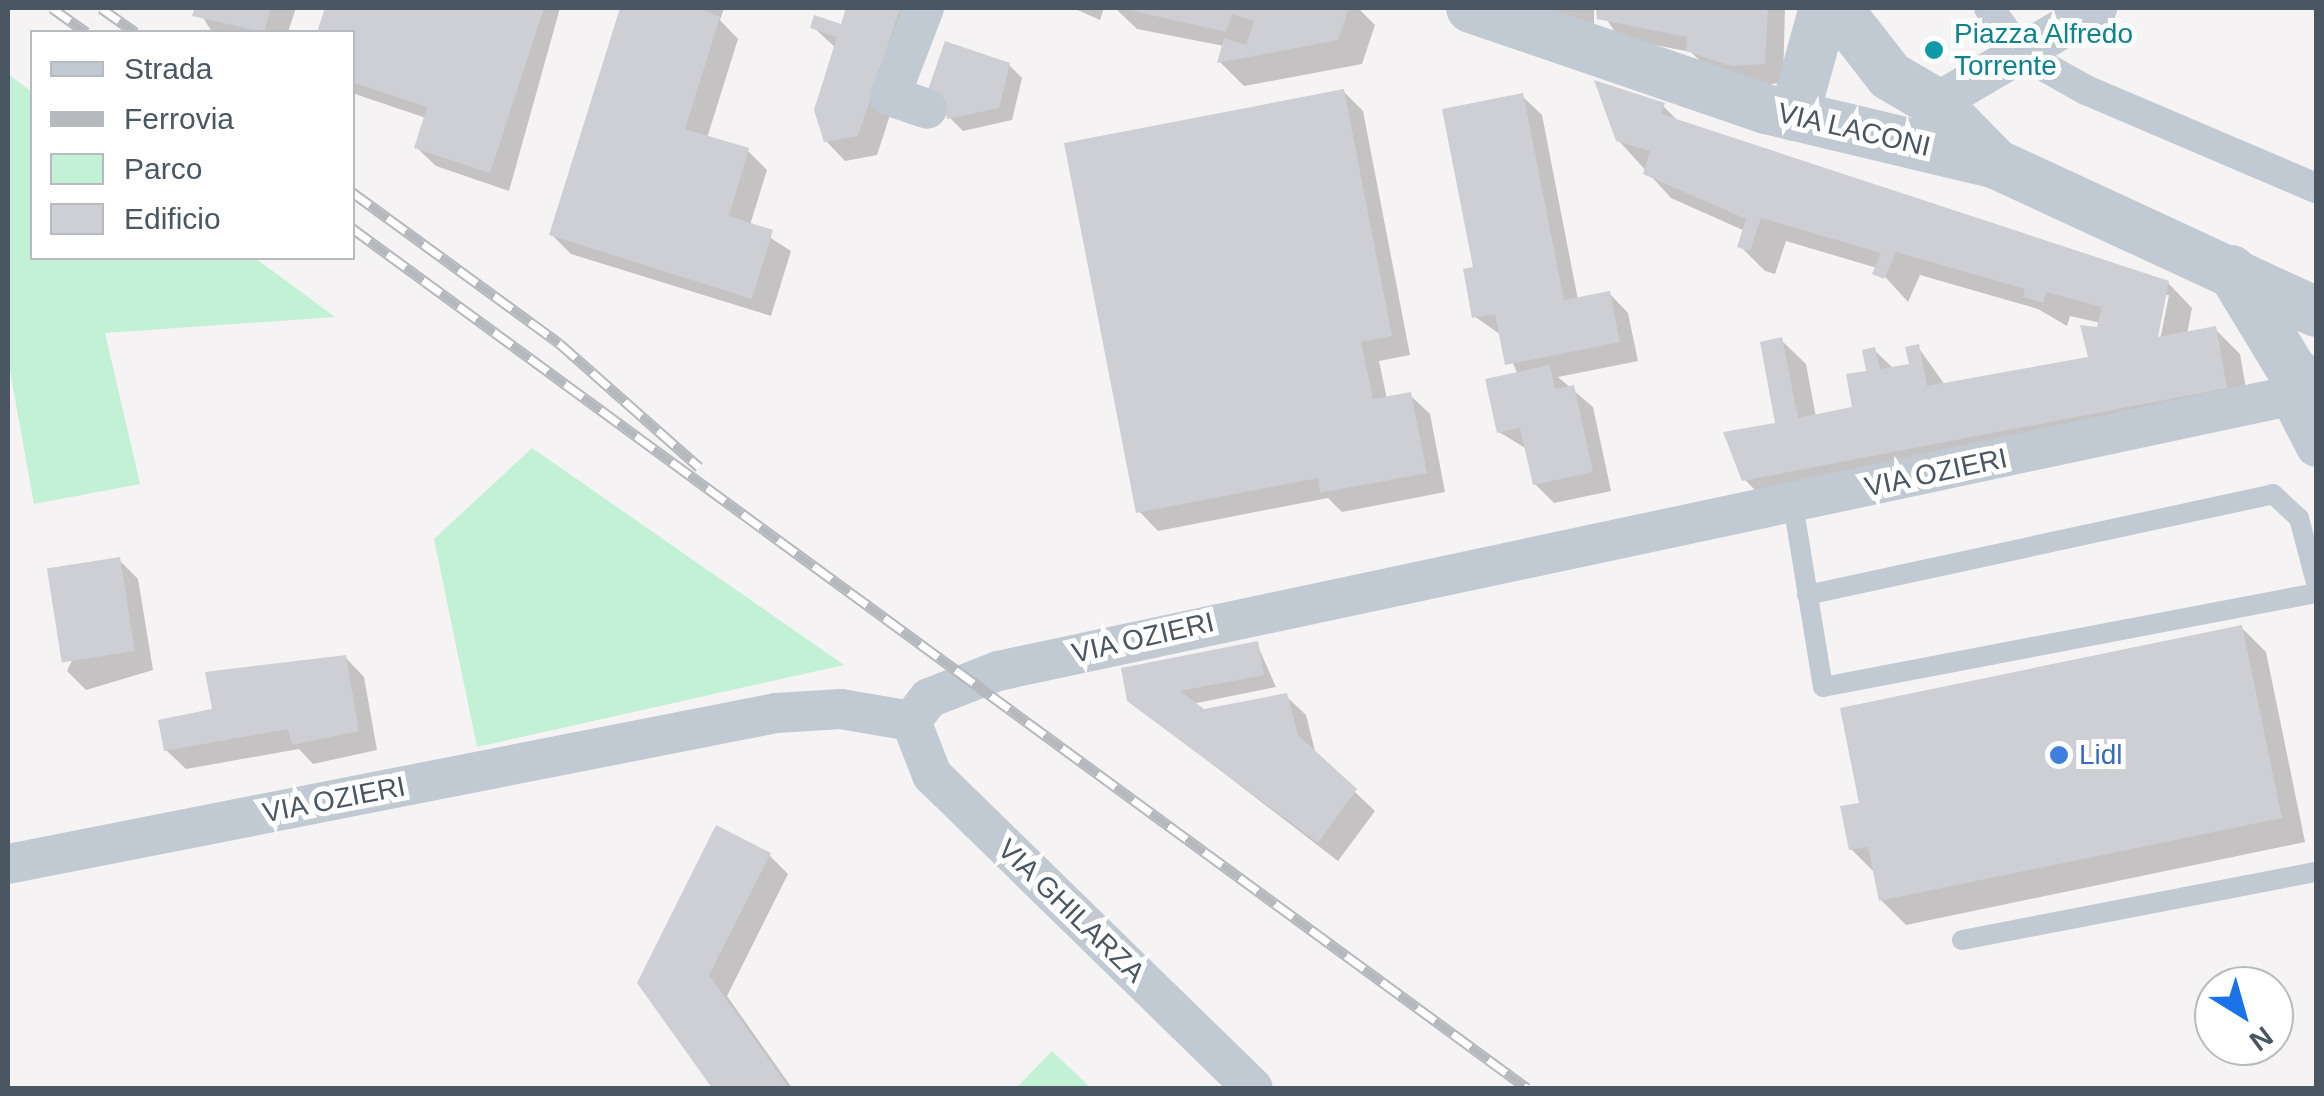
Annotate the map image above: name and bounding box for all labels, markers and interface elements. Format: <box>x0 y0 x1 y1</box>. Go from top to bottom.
place label: Piazza Alfredo Torrente <box>1954 17 2135 83</box>
legend <box>30 30 355 260</box>
marker: Piazza Alfredo Torrente <box>1923 39 1945 61</box>
text: Strada <box>124 52 212 85</box>
street label: VIA LACONI <box>1774 96 1934 164</box>
text: Ferrovia <box>124 102 234 135</box>
text: Parco <box>124 152 202 185</box>
text: Edificio <box>124 202 221 235</box>
street label: VIA OZIERI <box>1861 441 2011 505</box>
street label: VIA OZIERI <box>1068 605 1218 671</box>
place label: Lidl <box>2079 738 2123 772</box>
marker: Lidl <box>2048 744 2070 766</box>
street label: VIA OZIERI <box>259 770 409 830</box>
street label: VIA GHILARZA <box>990 832 1152 990</box>
north arrow <box>2194 966 2294 1066</box>
text: N <box>2244 1020 2279 1057</box>

